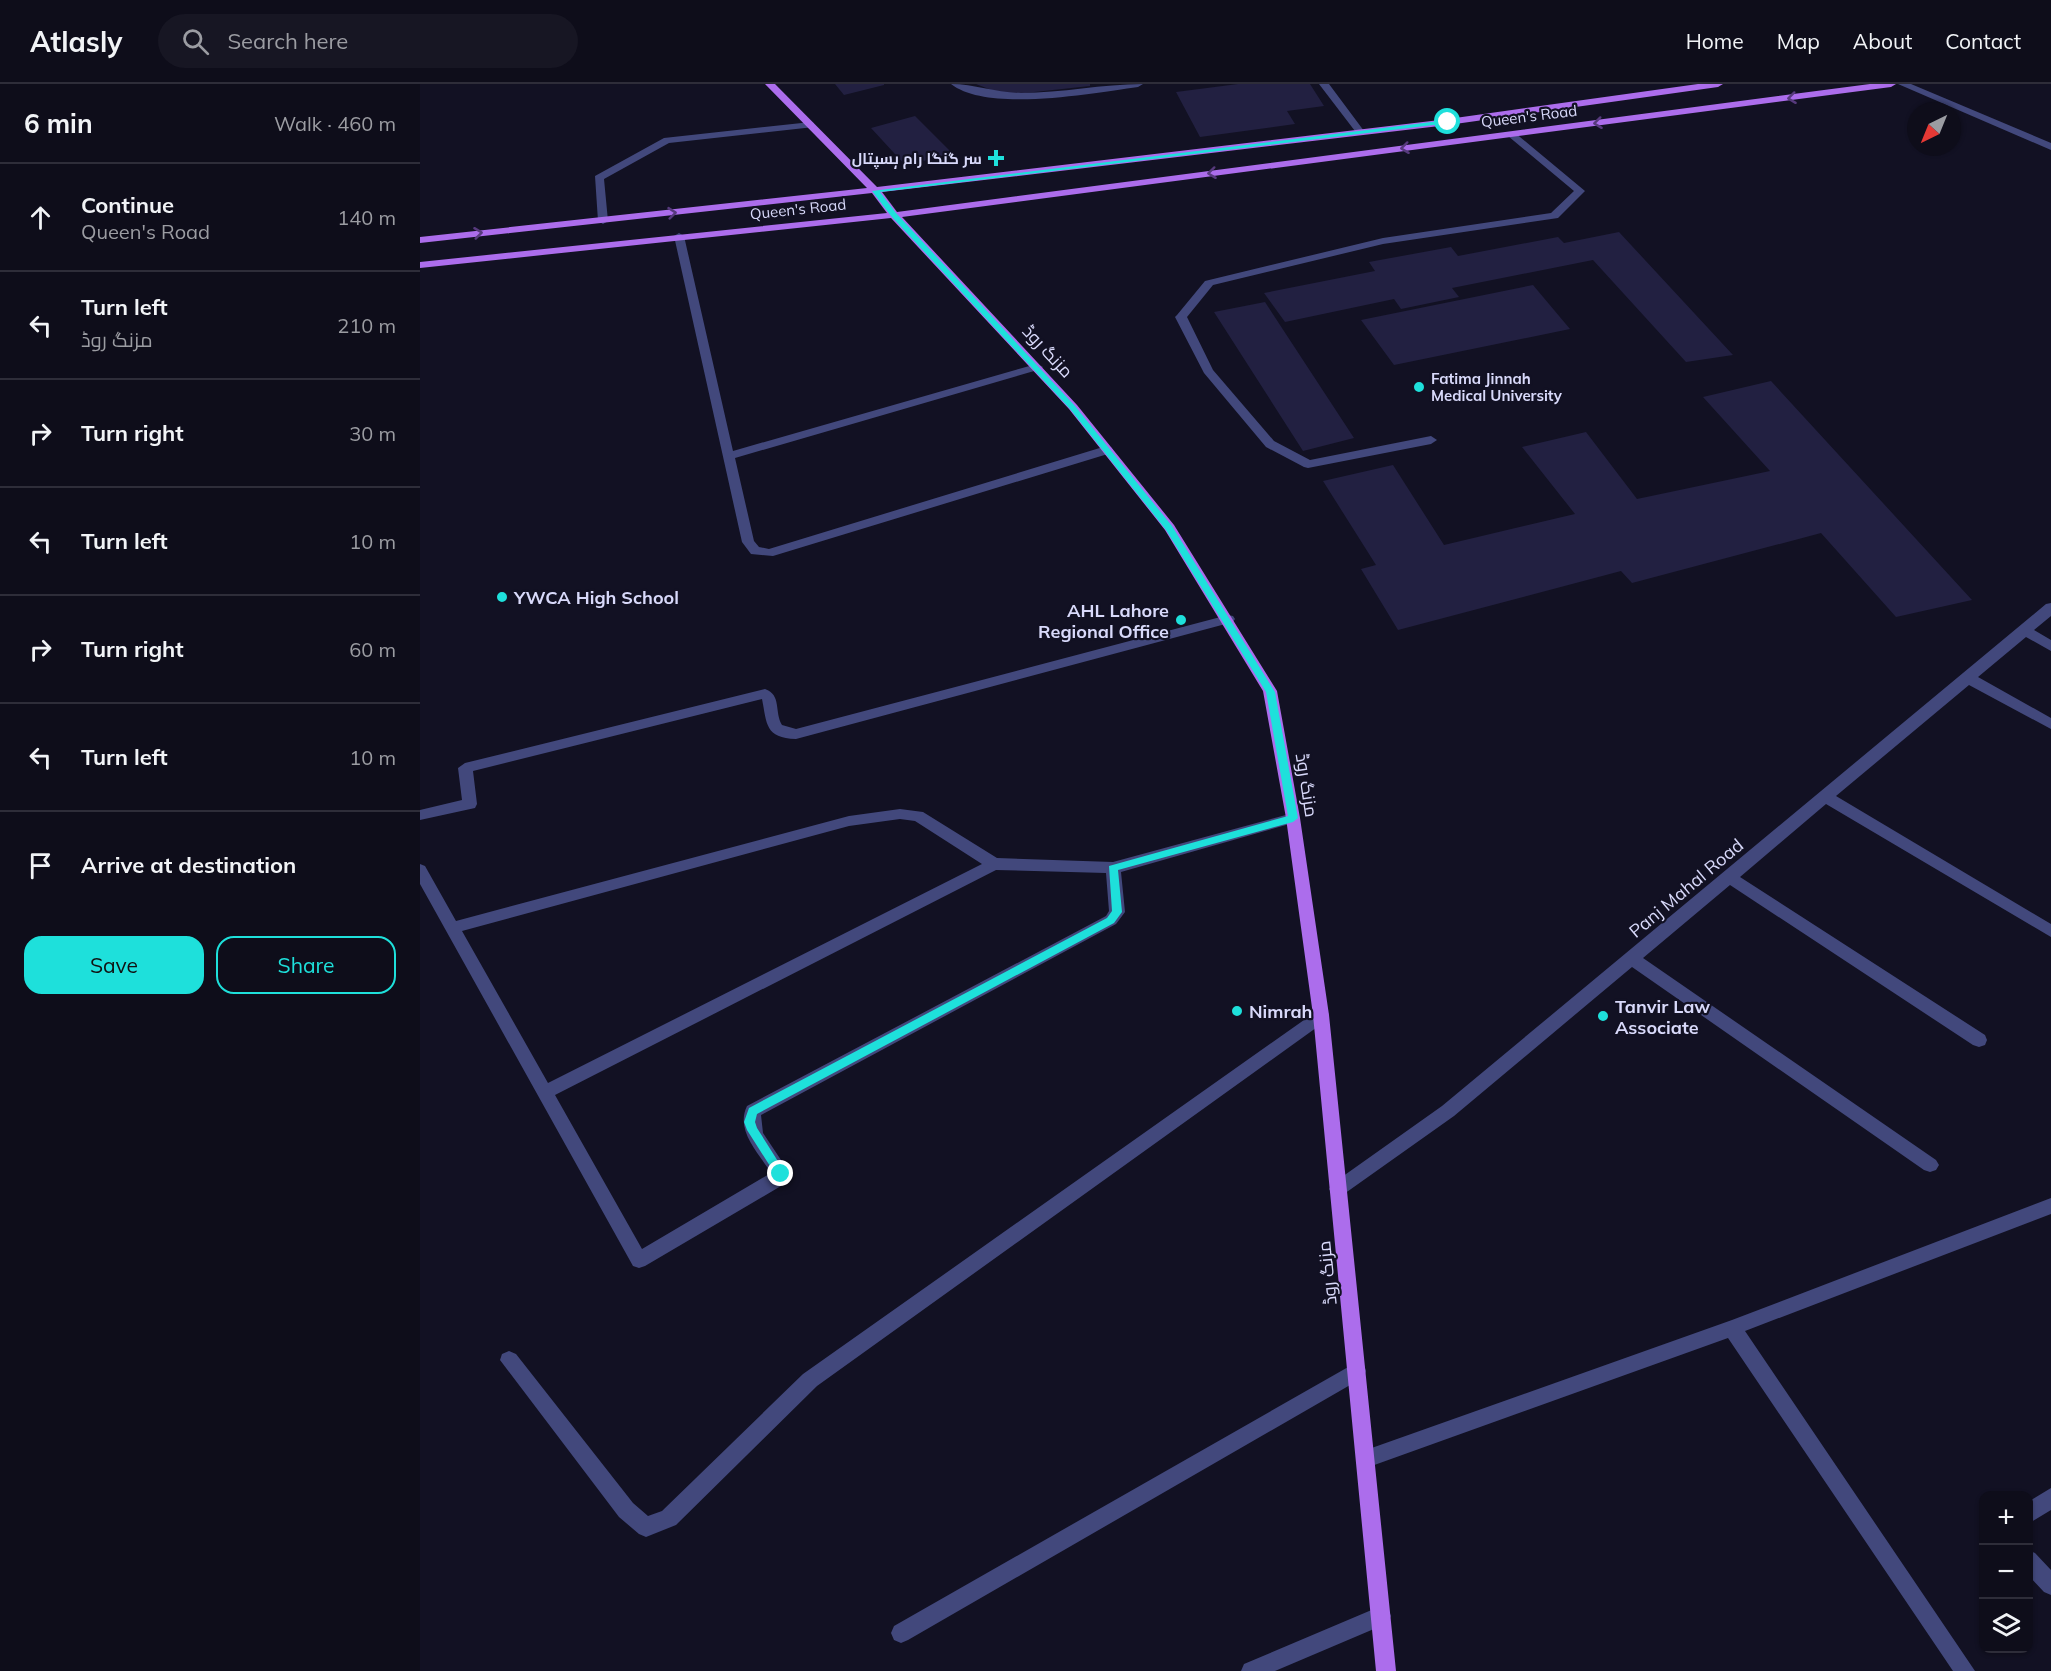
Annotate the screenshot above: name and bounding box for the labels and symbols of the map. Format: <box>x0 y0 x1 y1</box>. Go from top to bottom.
one-way arrow <box>1787 92 1797 104</box>
street label: Queen's Road <box>1480 101 1578 131</box>
north arrow <box>1907 102 1961 156</box>
route start <box>1434 108 1460 134</box>
one-way arrow <box>1594 116 1603 128</box>
one-way arrow <box>1400 141 1410 153</box>
place label: سر گنگا رام ہسپتال <box>852 149 982 169</box>
marker: سر گنگا رام ہسپتال <box>987 149 1005 167</box>
one-way arrow <box>1207 166 1216 179</box>
street label: Queen's Road <box>749 194 847 224</box>
one-way arrow <box>668 207 677 220</box>
one-way arrow <box>474 227 483 240</box>
street label: مزنگ روڈ <box>1018 320 1078 382</box>
place label: Fatima Jinnah Medical University <box>1431 369 1563 405</box>
marker: Fatima Jinnah Medical University <box>1412 380 1426 394</box>
place label: YWCA High School <box>513 586 679 609</box>
marker: YWCA High School <box>495 590 509 604</box>
place label: AHL Lahore Regional Office <box>1038 599 1169 643</box>
marker: AHL Lahore Regional Office <box>1174 613 1188 627</box>
street label: مزنگ روڈ <box>1291 751 1323 819</box>
street label: Panj Mahal Road <box>1624 833 1748 943</box>
place label: Tanvir Law Associate <box>1615 995 1710 1039</box>
place label: Nimrah <box>1249 1000 1312 1023</box>
marker: Nimrah <box>1230 1004 1244 1018</box>
marker: Tanvir Law Associate <box>1596 1009 1610 1023</box>
route end <box>767 1160 793 1186</box>
street label: مزنگ روڈ <box>1312 1240 1342 1306</box>

